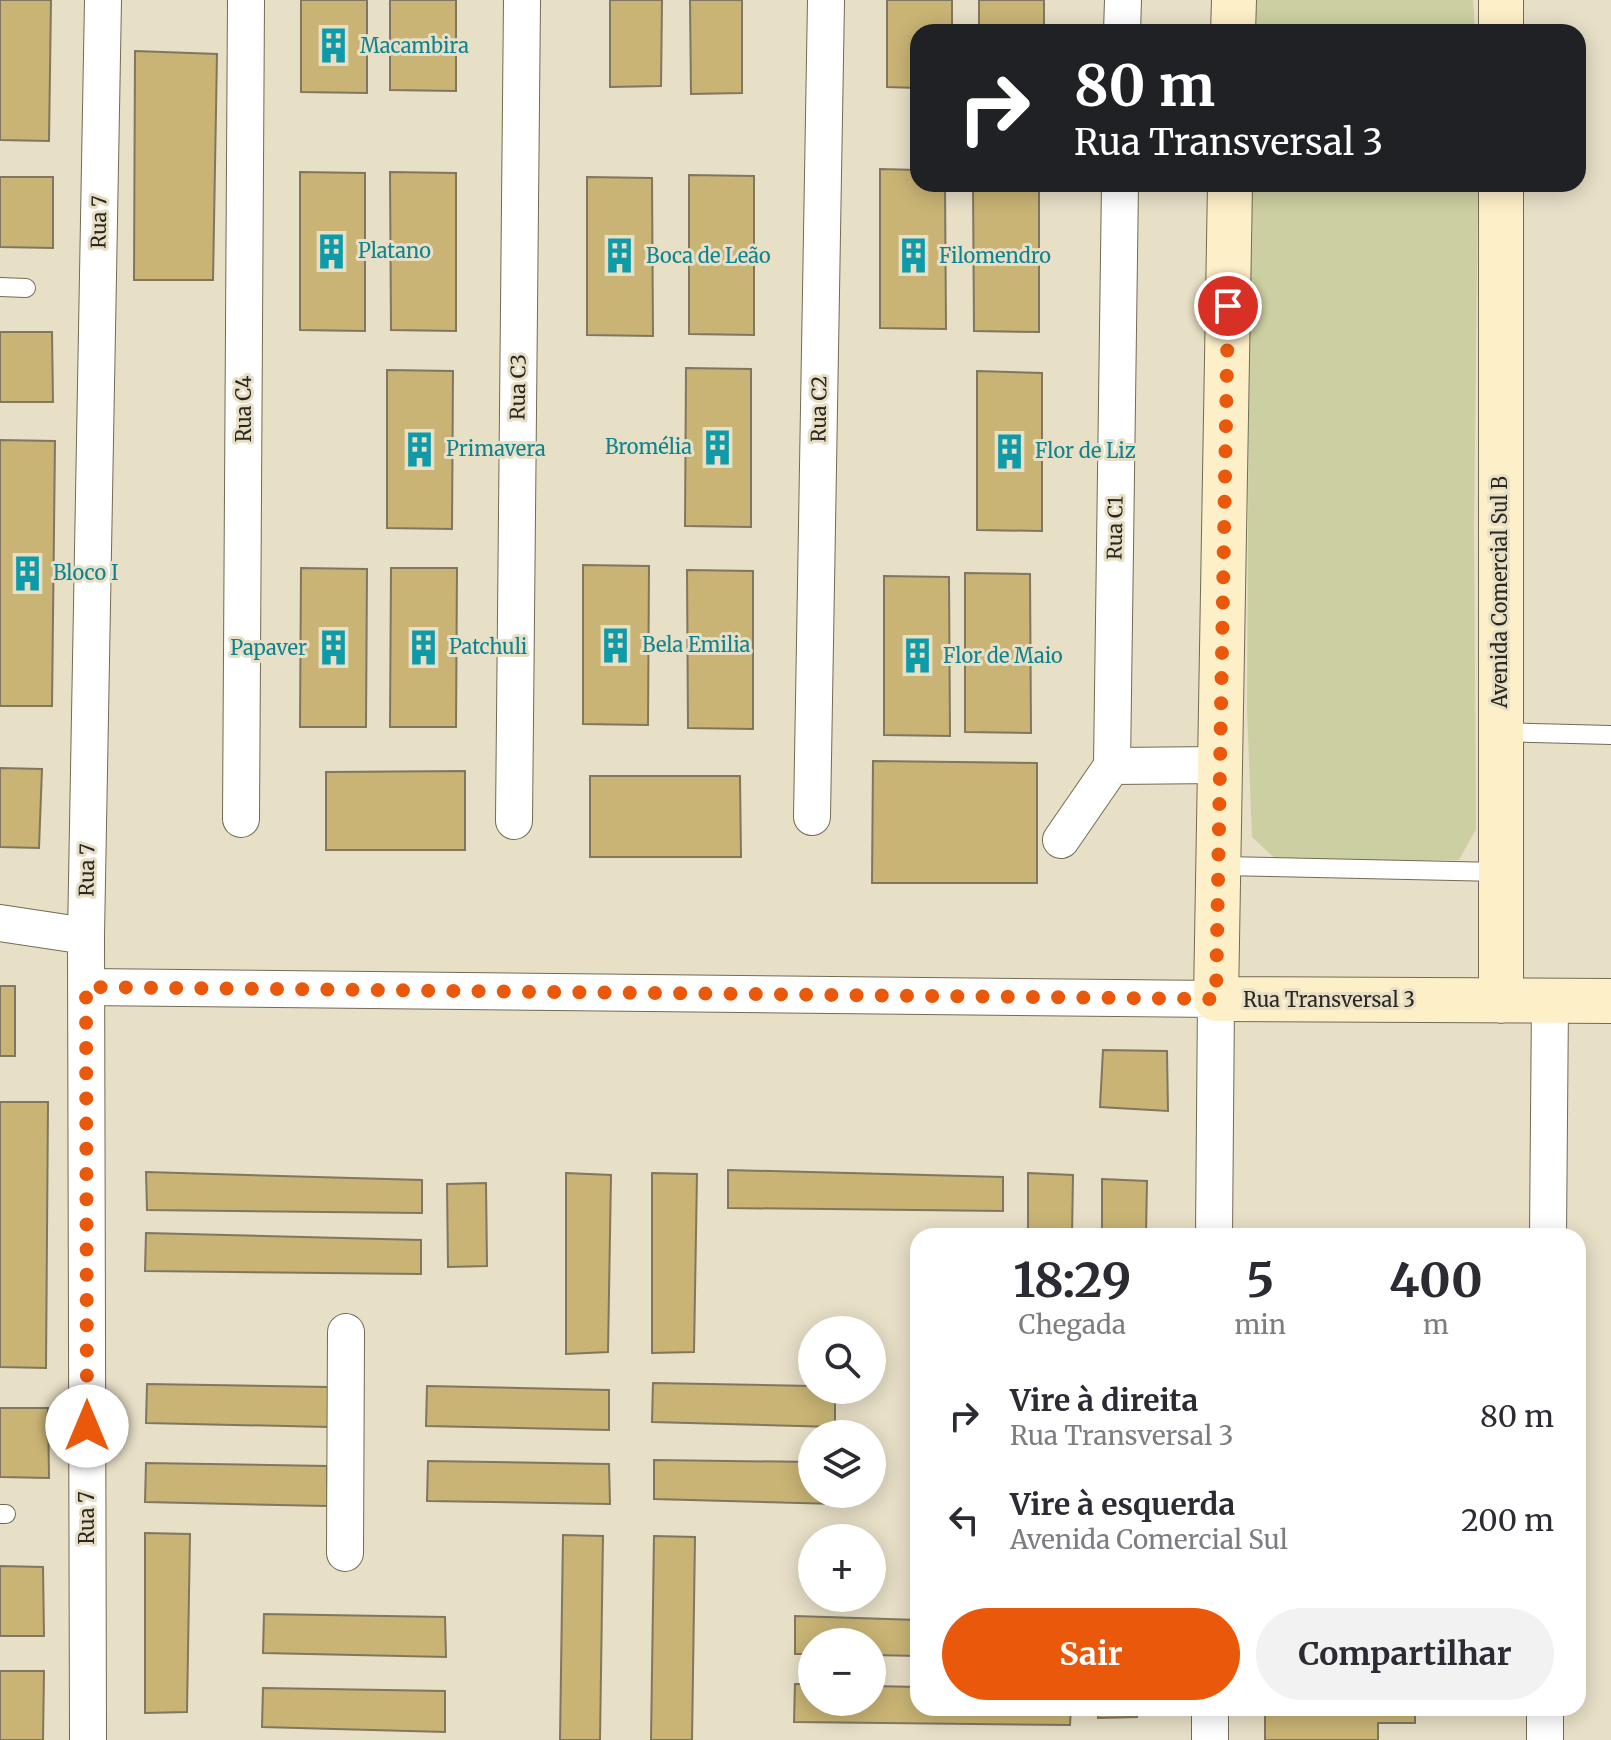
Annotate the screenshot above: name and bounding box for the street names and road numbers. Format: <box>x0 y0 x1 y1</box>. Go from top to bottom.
street label: Rua 7 <box>86 195 111 249</box>
street label: Rua C3 <box>504 354 531 420</box>
street label: Rua C2 <box>805 375 832 443</box>
street label: Rua C4 <box>231 376 256 442</box>
street label: Avenida Comercial Sul B <box>1487 476 1512 709</box>
street label: Rua C1 <box>1101 496 1128 560</box>
street label: Rua 7 <box>74 843 99 897</box>
street label: Rua Transversal 3 <box>1243 987 1415 1012</box>
street label: Rua 7 <box>74 1491 99 1545</box>

